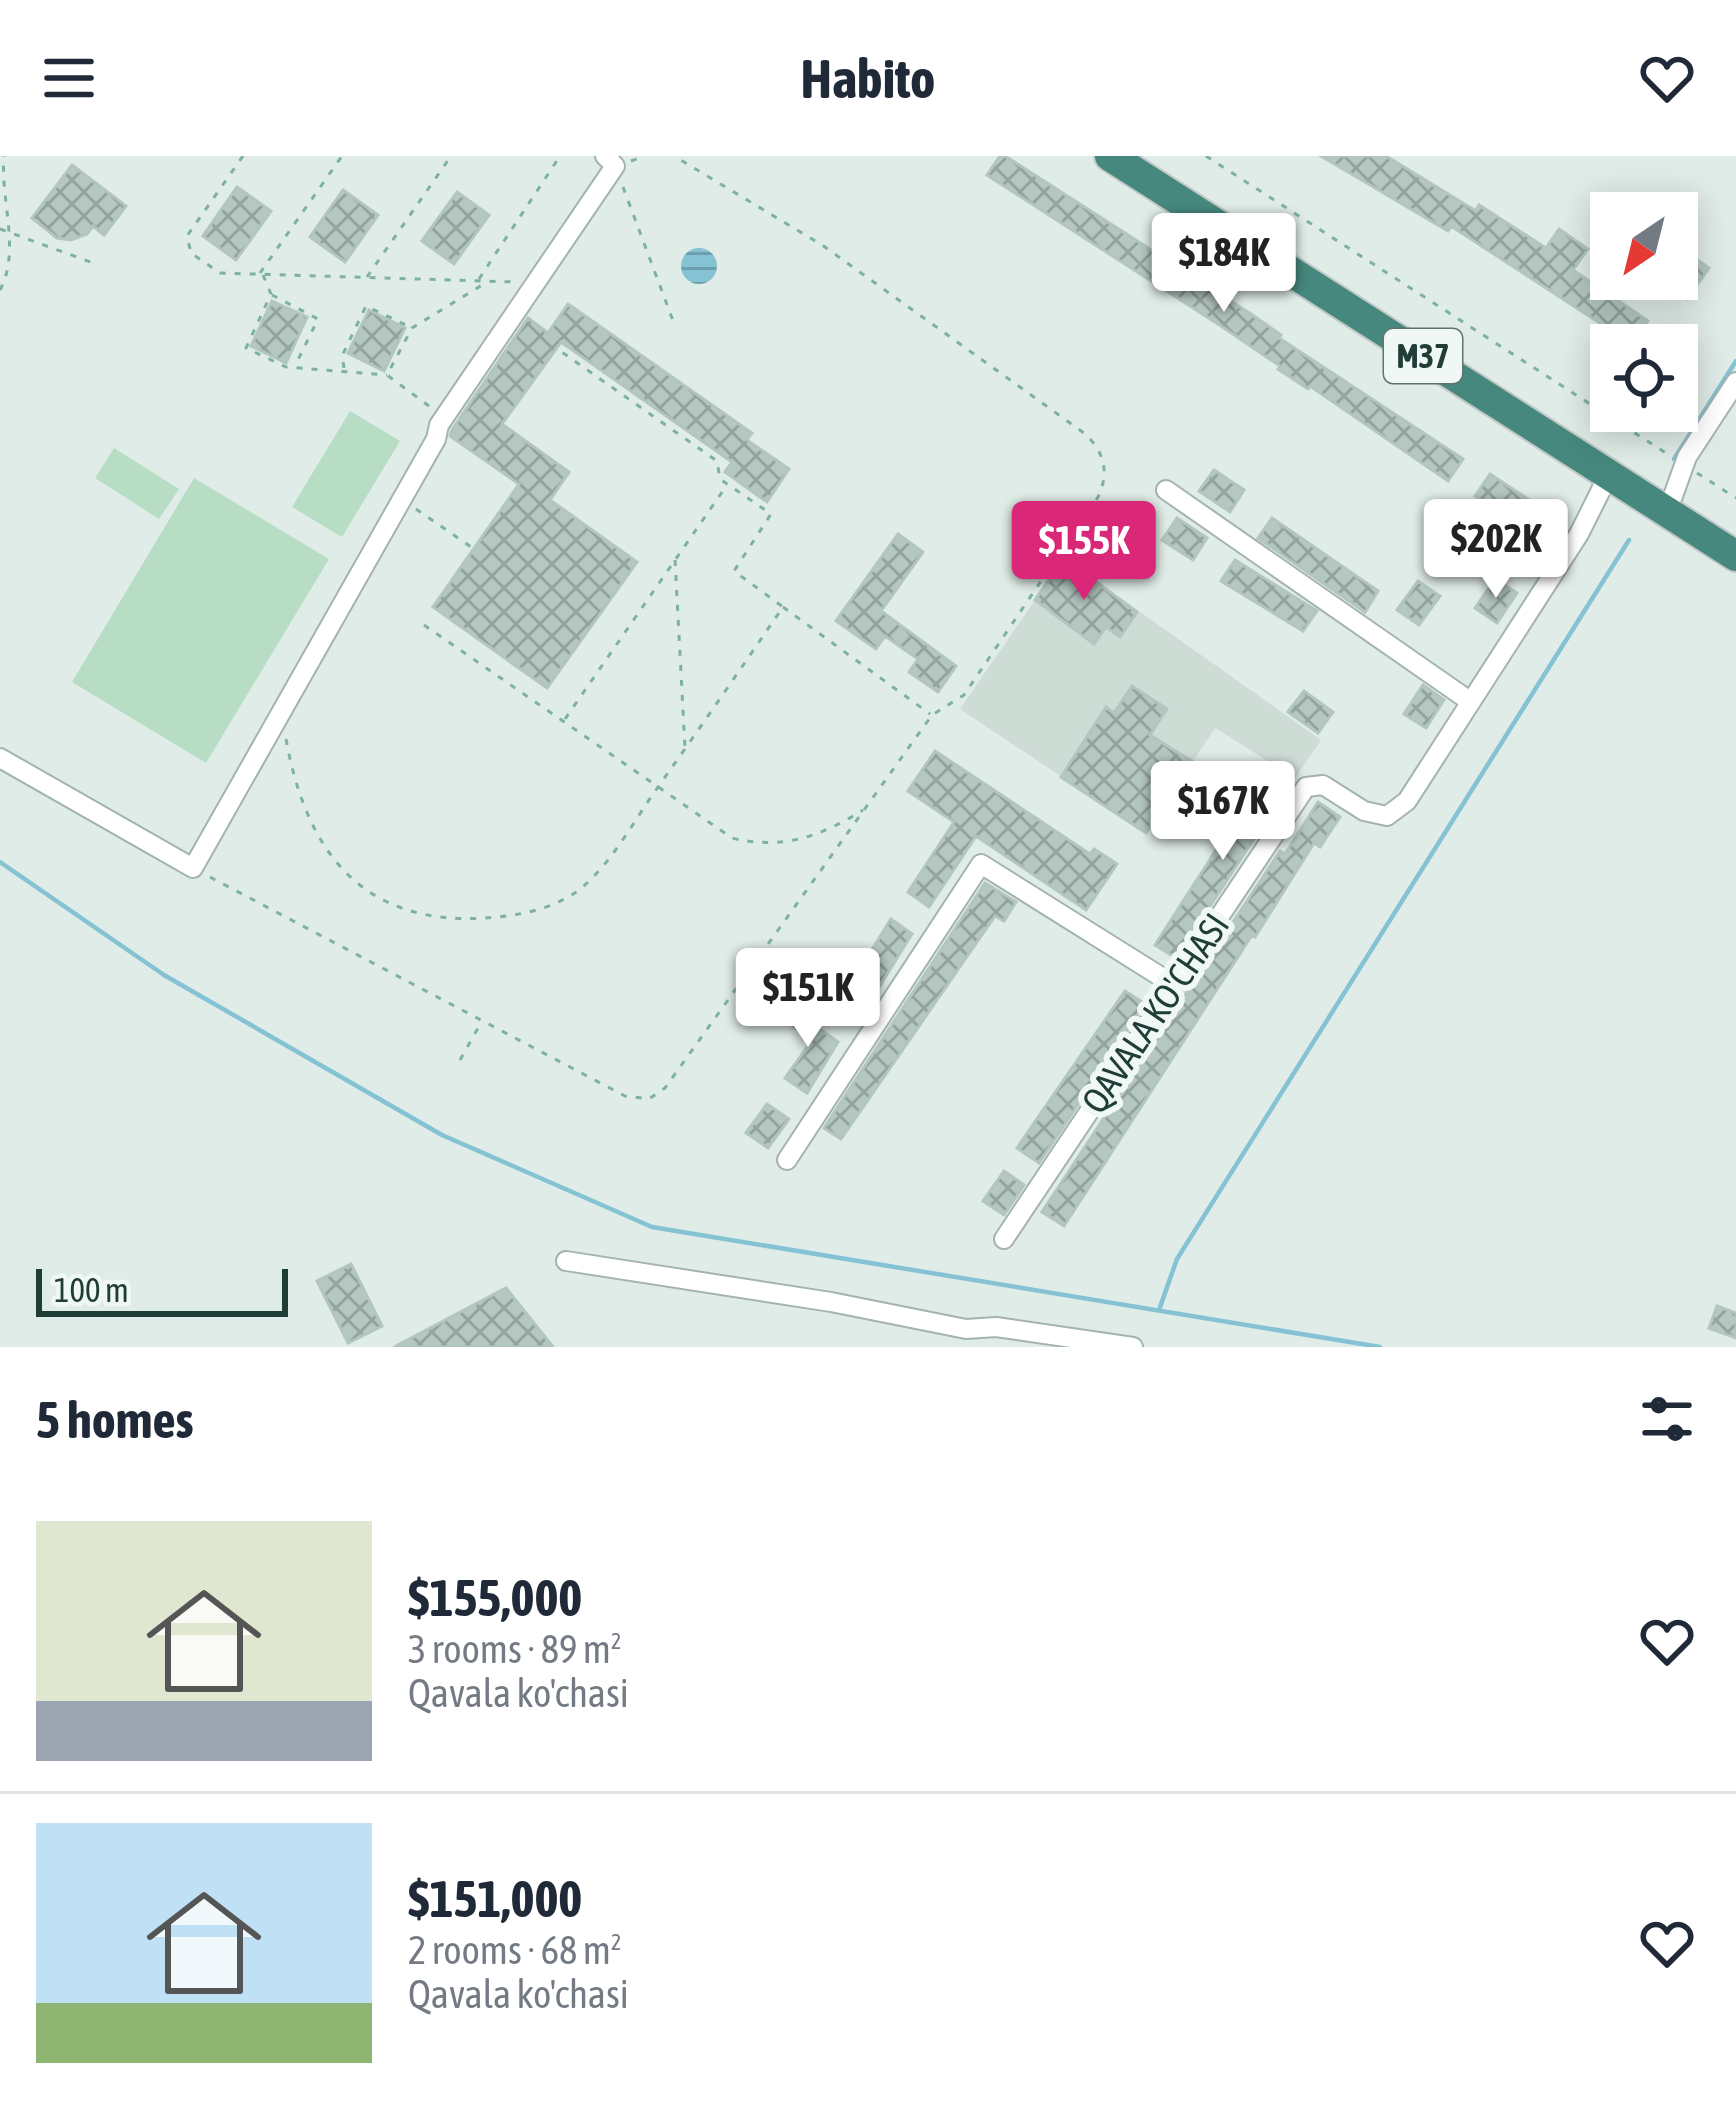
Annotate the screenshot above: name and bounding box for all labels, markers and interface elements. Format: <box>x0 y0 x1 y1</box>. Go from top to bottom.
icon: menu <box>36 45 102 111</box>
icon: heart <box>1634 45 1700 111</box>
text: Habito <box>801 48 935 109</box>
north arrow <box>1590 192 1698 300</box>
map controls <box>1590 192 1698 432</box>
pin: $184K <box>1140 213 1308 315</box>
text: $184K <box>1179 230 1269 274</box>
button: locate <box>1590 324 1698 432</box>
road number: M37 <box>1384 329 1462 383</box>
pin: $202K <box>1412 499 1580 601</box>
pin: $155K <box>1000 501 1168 603</box>
text: $202K <box>1451 516 1541 560</box>
text: $155K <box>1039 518 1129 562</box>
pin: $167K <box>1139 761 1307 863</box>
text: $167K <box>1178 778 1268 822</box>
street label: QAVALA KO'CHASI <box>1073 905 1237 1121</box>
pin: $151K <box>724 948 892 1050</box>
text: $151K <box>763 965 853 1009</box>
scale bar <box>36 1263 288 1316</box>
text: 100 m <box>54 1271 129 1309</box>
icon: filters <box>1634 1386 1700 1452</box>
text: 5 homes <box>36 1390 194 1449</box>
text: $155,000 <box>408 1568 582 1627</box>
icon: home <box>132 1569 276 1713</box>
icon: heart <box>1634 1608 1700 1674</box>
text: 3 rooms · 89 m² <box>408 1627 622 1671</box>
text: Qavala ko'chasi <box>408 1671 629 1715</box>
text: $151,000 <box>408 1869 582 1928</box>
icon: home <box>132 1871 276 2015</box>
icon: heart <box>1634 1910 1700 1976</box>
text: 2 rooms · 68 m² <box>408 1928 622 1972</box>
text: Qavala ko'chasi <box>408 1972 629 2016</box>

